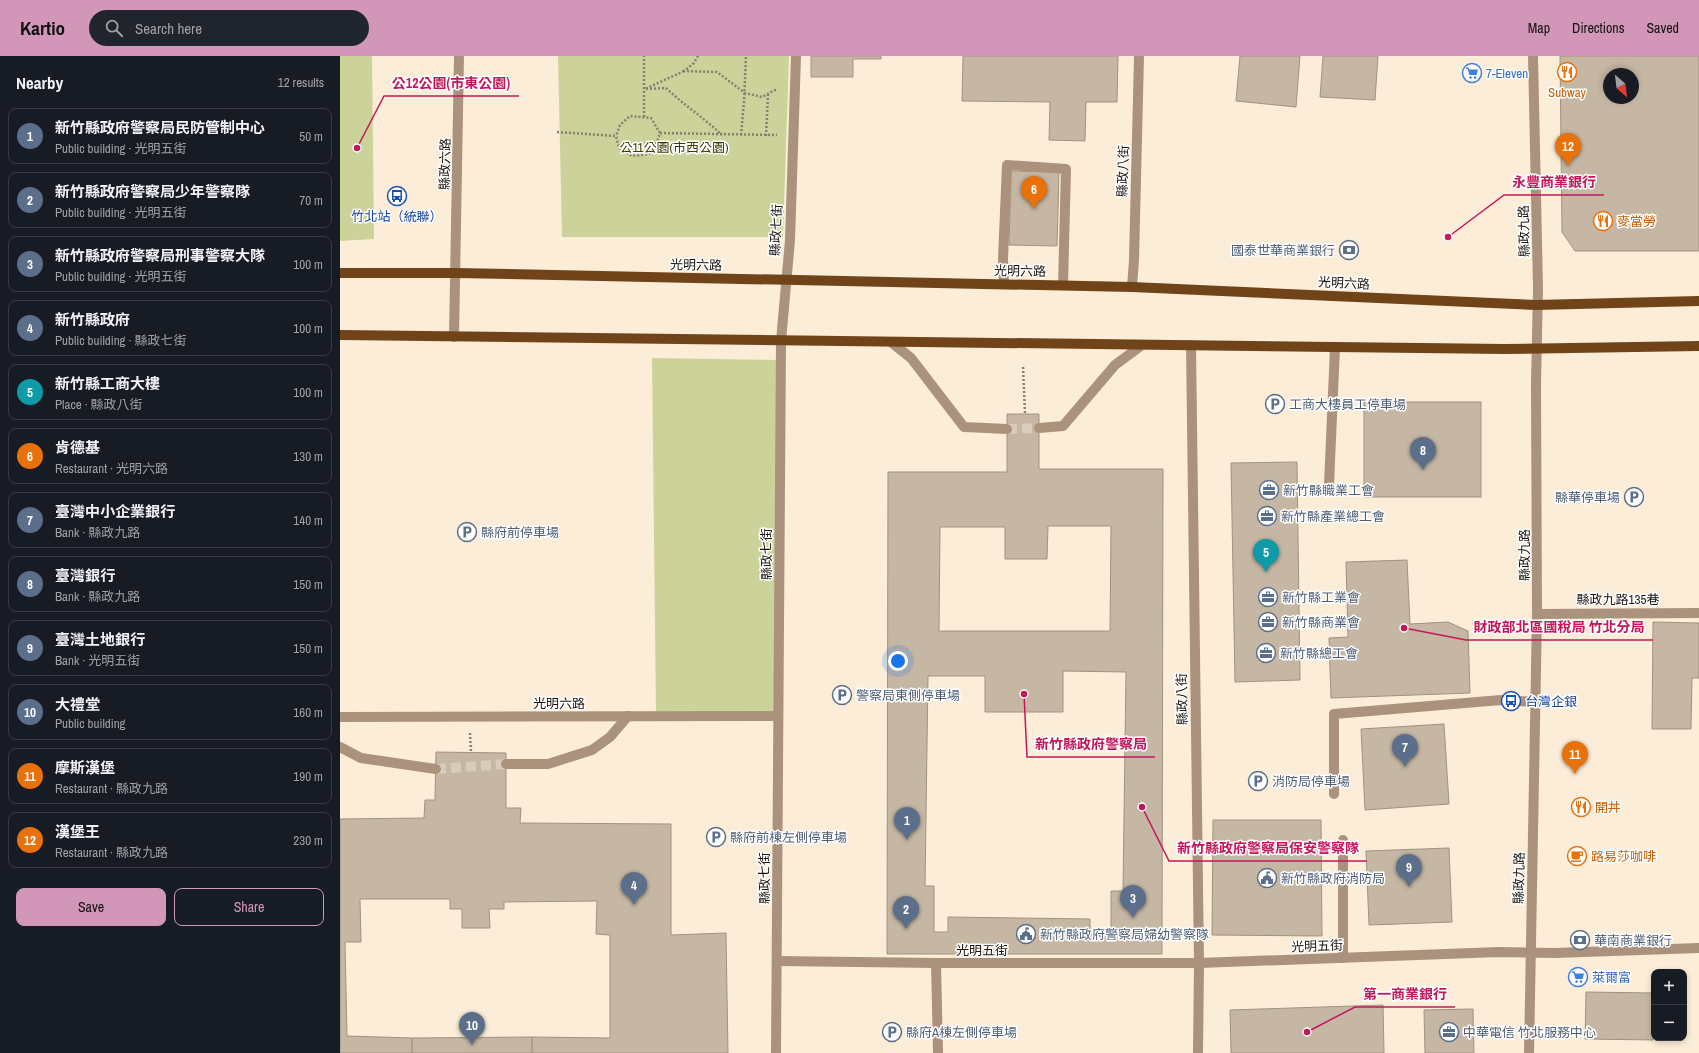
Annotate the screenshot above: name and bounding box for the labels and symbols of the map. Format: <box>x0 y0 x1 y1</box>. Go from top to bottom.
restaurant icon: Subway <box>1556 61 1578 83</box>
supermarket icon: 7-Eleven <box>1461 62 1483 84</box>
place label: 7-Eleven <box>1486 65 1528 82</box>
north arrow <box>1603 68 1639 104</box>
callout: 公12公園(市東公園) <box>384 70 519 96</box>
text: 公12公園(市東公園) <box>392 74 510 92</box>
place label: Subway <box>1548 84 1587 101</box>
pin: 12 <box>1555 133 1581 166</box>
street label: 縣政六路 <box>436 138 454 190</box>
park label: 公11公園(市西公園) <box>619 139 729 156</box>
street label: 縣政八街 <box>1114 145 1132 197</box>
callout: 永豐商業銀行 <box>1504 169 1604 195</box>
text: 永豐商業銀行 <box>1512 173 1596 191</box>
pin: 6 <box>1021 176 1047 209</box>
bus stop icon: 竹北站（統聯） <box>386 185 408 207</box>
street label: 縣政七街 <box>766 204 786 256</box>
street label: 縣政九路 <box>1515 205 1533 257</box>
place label: 竹北站（統聯） <box>351 208 443 225</box>
restaurant icon: 麥當勞 <box>1592 210 1614 232</box>
place label: 麥當勞 <box>1617 213 1656 230</box>
bank icon: 國泰世華商業銀行 <box>1338 239 1360 261</box>
place label: 國泰世華商業銀行 <box>1231 242 1335 259</box>
street label: 光明六路 <box>670 256 722 274</box>
street label: 光明六路 <box>994 262 1046 280</box>
street label: 光明六路 <box>1318 273 1370 293</box>
parking icon: 工商大樓員工停車場 <box>1264 393 1286 415</box>
place label: 工商大樓員工停車場 <box>1289 396 1406 413</box>
pin: 8 <box>1410 437 1436 470</box>
office icon: 新竹縣職業工會 <box>1258 479 1280 501</box>
place label: 新竹縣職業工會 <box>1283 482 1374 499</box>
parking icon: 縣華停車場 <box>1623 486 1645 508</box>
place label: 縣華停車場 <box>1555 489 1620 506</box>
office icon: 新竹縣產業總工會 <box>1256 505 1278 527</box>
place label: 新竹縣產業總工會 <box>1281 508 1385 525</box>
parking icon: 縣府前停車場 <box>456 521 478 543</box>
place label: 縣府前停車場 <box>481 524 559 541</box>
street label: 縣政七街 <box>758 528 775 580</box>
street label: 縣政九路 <box>1516 529 1533 581</box>
pin: 5 <box>1253 539 1279 572</box>
office icon: 新竹縣工業會 <box>1257 586 1279 608</box>
place label: 新竹縣工業會 <box>1282 589 1360 606</box>
street label: 縣政九路135巷 <box>1577 591 1659 608</box>
office icon: 新竹縣商業會 <box>1257 611 1279 633</box>
place label: 新竹縣商業會 <box>1282 614 1360 631</box>
callout: 財政部北區國稅局 竹北分局 <box>1466 614 1653 640</box>
text: 財政部北區國稅局 竹北分局 <box>1473 618 1645 636</box>
office icon: 新竹縣總工會 <box>1255 642 1277 664</box>
place label: 新竹縣總工會 <box>1280 645 1358 662</box>
your location <box>888 651 908 671</box>
street label: 縣政八街 <box>1173 673 1191 725</box>
parking icon: 警察局東側停車場 <box>831 684 853 706</box>
place label: 警察局東側停車場 <box>856 687 960 704</box>
bus stop icon: 台灣企銀 <box>1500 690 1522 712</box>
place label: 台灣企銀 <box>1525 693 1577 710</box>
street label: 光明六路 <box>533 695 585 712</box>
callout: 新竹縣政府警察局 <box>1027 731 1155 757</box>
pin: 7 <box>1392 734 1418 767</box>
text: 新竹縣政府警察局 <box>1035 735 1147 753</box>
pin: 11 <box>1562 741 1588 774</box>
parking icon: 消防局停車場 <box>1247 770 1269 792</box>
place label: 消防局停車場 <box>1272 773 1350 790</box>
restaurant icon: 開丼 <box>1570 796 1592 818</box>
place label: 開丼 <box>1595 799 1621 816</box>
pin: 1 <box>894 807 920 840</box>
parking icon: 縣府前棟左側停車場 <box>705 826 727 848</box>
place label: 縣府前棟左側停車場 <box>730 829 847 846</box>
callout: 新竹縣政府警察局保安警察隊 <box>1169 835 1367 861</box>
text: 新竹縣政府警察局保安警察隊 <box>1177 839 1359 857</box>
cafe icon: 路易莎咖啡 <box>1566 845 1588 867</box>
place label: 路易莎咖啡 <box>1591 848 1656 865</box>
street label: 縣政七街 <box>756 852 773 904</box>
street label: 縣政九路 <box>1510 852 1528 904</box>
pin: 9 <box>1396 854 1422 887</box>
public building icon: 新竹縣政府消防局 <box>1256 867 1278 889</box>
place label: 新竹縣政府消防局 <box>1281 870 1385 887</box>
pin: 4 <box>621 872 647 905</box>
pin: 3 <box>1120 885 1146 918</box>
pin: 2 <box>893 896 919 929</box>
public building icon: 新竹縣政府警察局婦幼警察隊 <box>1015 923 1037 945</box>
place label: 新竹縣政府警察局婦幼警察隊 <box>1040 926 1209 943</box>
bank icon: 華南商業銀行 <box>1569 929 1591 951</box>
place label: 華南商業銀行 <box>1594 932 1672 949</box>
street label: 光明五街 <box>1291 937 1343 955</box>
street label: 光明五街 <box>956 942 1008 959</box>
supermarket icon: 萊爾富 <box>1567 966 1589 988</box>
place label: 萊爾富 <box>1592 969 1631 986</box>
callout: 第一商業銀行 <box>1355 981 1455 1007</box>
text: 第一商業銀行 <box>1363 985 1447 1003</box>
pin: 10 <box>459 1012 485 1045</box>
parking icon: 縣府A棟左側停車場 <box>881 1021 903 1043</box>
office icon: 中華電信 竹北服務中心 <box>1438 1021 1460 1043</box>
place label: 縣府A棟左側停車場 <box>906 1024 1017 1041</box>
place label: 中華電信 竹北服務中心 <box>1463 1024 1596 1041</box>

